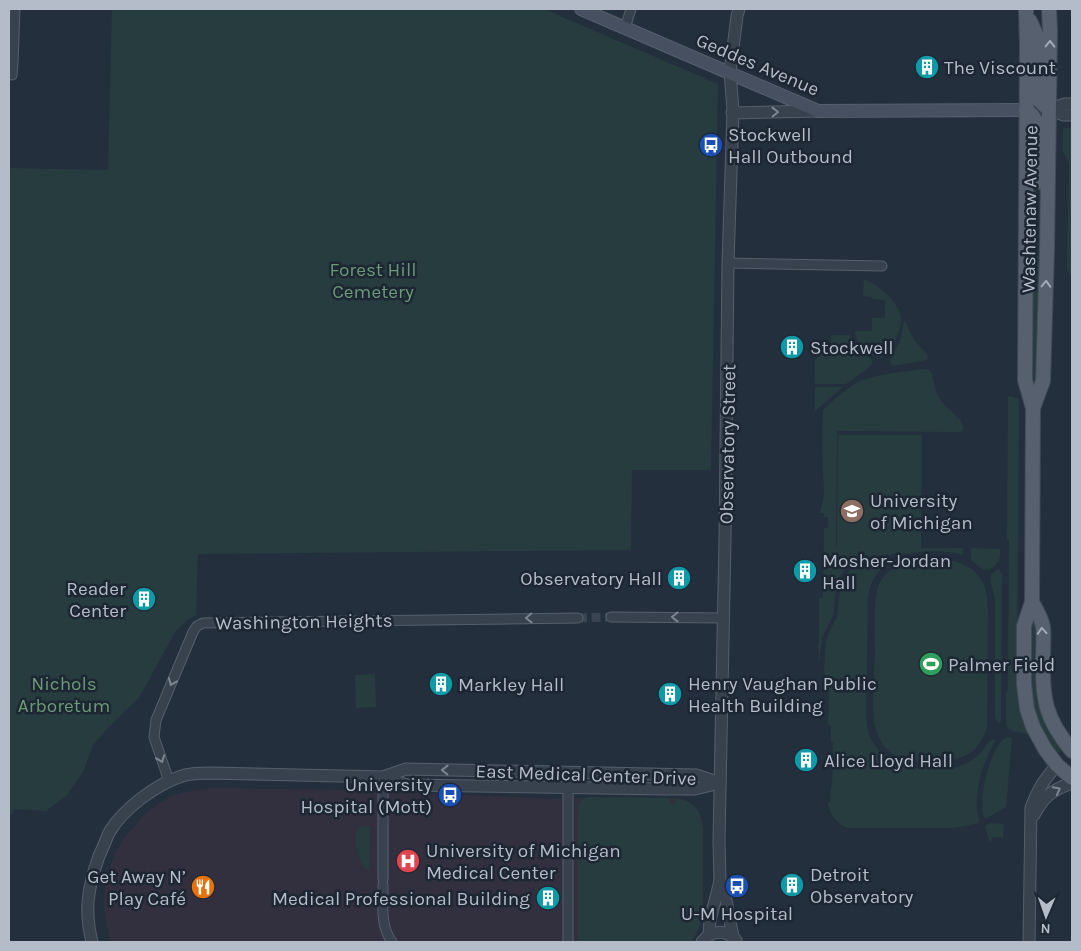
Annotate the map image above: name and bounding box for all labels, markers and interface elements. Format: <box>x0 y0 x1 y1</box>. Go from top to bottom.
street label: Geddes Avenue <box>693 29 822 101</box>
one-way arrow <box>1045 39 1055 47</box>
building icon: The Viscount <box>914 54 940 80</box>
place label: The Viscount <box>944 57 1056 79</box>
one-way arrow <box>772 107 780 117</box>
place label: Stockwell Hall Outbound <box>728 124 853 168</box>
street label: Washtenaw Avenue <box>1018 125 1042 293</box>
bus stop icon: Stockwell Hall Outbound <box>698 132 724 158</box>
park label: Forest Hill Cemetery <box>329 259 417 303</box>
one-way arrow <box>1041 280 1052 288</box>
building icon: Stockwell <box>779 334 805 360</box>
place label: Stockwell <box>810 337 894 359</box>
street label: Observatory Street <box>716 364 740 524</box>
place label: University of Michigan <box>870 490 973 534</box>
school or university icon: University of Michigan <box>839 498 865 524</box>
place label: Mosher-Jordan Hall <box>822 550 951 594</box>
building icon: Mosher-Jordan Hall <box>792 558 818 584</box>
building icon: Observatory Hall <box>666 565 692 591</box>
place label: Observatory Hall <box>520 568 662 590</box>
place label: Reader Center <box>66 578 126 622</box>
building icon: Reader Center <box>131 586 157 612</box>
street label: Washington Heights <box>215 609 393 635</box>
one-way arrow <box>671 612 678 622</box>
one-way arrow <box>525 613 533 624</box>
one-way arrow <box>1037 627 1048 635</box>
sports icon: Palmer Field <box>918 651 944 677</box>
place label: Palmer Field <box>948 654 1055 676</box>
building icon: Markley Hall <box>428 671 454 697</box>
park label: Nichols Arboretum <box>18 673 110 717</box>
place label: Henry Vaughan Public Health Building <box>688 673 877 717</box>
place label: Markley Hall <box>458 674 564 696</box>
one-way arrow <box>168 677 178 685</box>
building icon: Henry Vaughan Public Health Building <box>657 681 683 707</box>
building icon: Alice Lloyd Hall <box>793 747 819 773</box>
place label: Alice Lloyd Hall <box>824 750 953 772</box>
one-way arrow <box>155 754 165 763</box>
street label: East Medical Center Drive <box>475 760 697 790</box>
one-way arrow <box>441 765 449 775</box>
place label: University Hospital (Mott) <box>300 774 432 818</box>
bus stop icon: University Hospital (Mott) <box>437 782 463 808</box>
one-way arrow <box>1052 786 1061 796</box>
place label: University of Michigan Medical Center <box>426 840 621 884</box>
hospital icon: University of Michigan Medical Center <box>395 848 421 874</box>
place label: Detroit Observatory <box>810 864 914 908</box>
place label: Get Away N’ Play Café <box>87 866 186 910</box>
building icon: Detroit Observatory <box>779 872 805 898</box>
bus stop icon: U-M Hospital <box>724 873 750 899</box>
restaurant icon: Get Away N’ Play Café <box>190 874 216 900</box>
building icon: Medical Professional Building <box>535 885 561 911</box>
place label: Medical Professional Building <box>272 888 530 910</box>
north arrow <box>1021 891 1071 941</box>
place label: U-M Hospital <box>681 903 793 925</box>
text: N <box>1040 920 1051 937</box>

